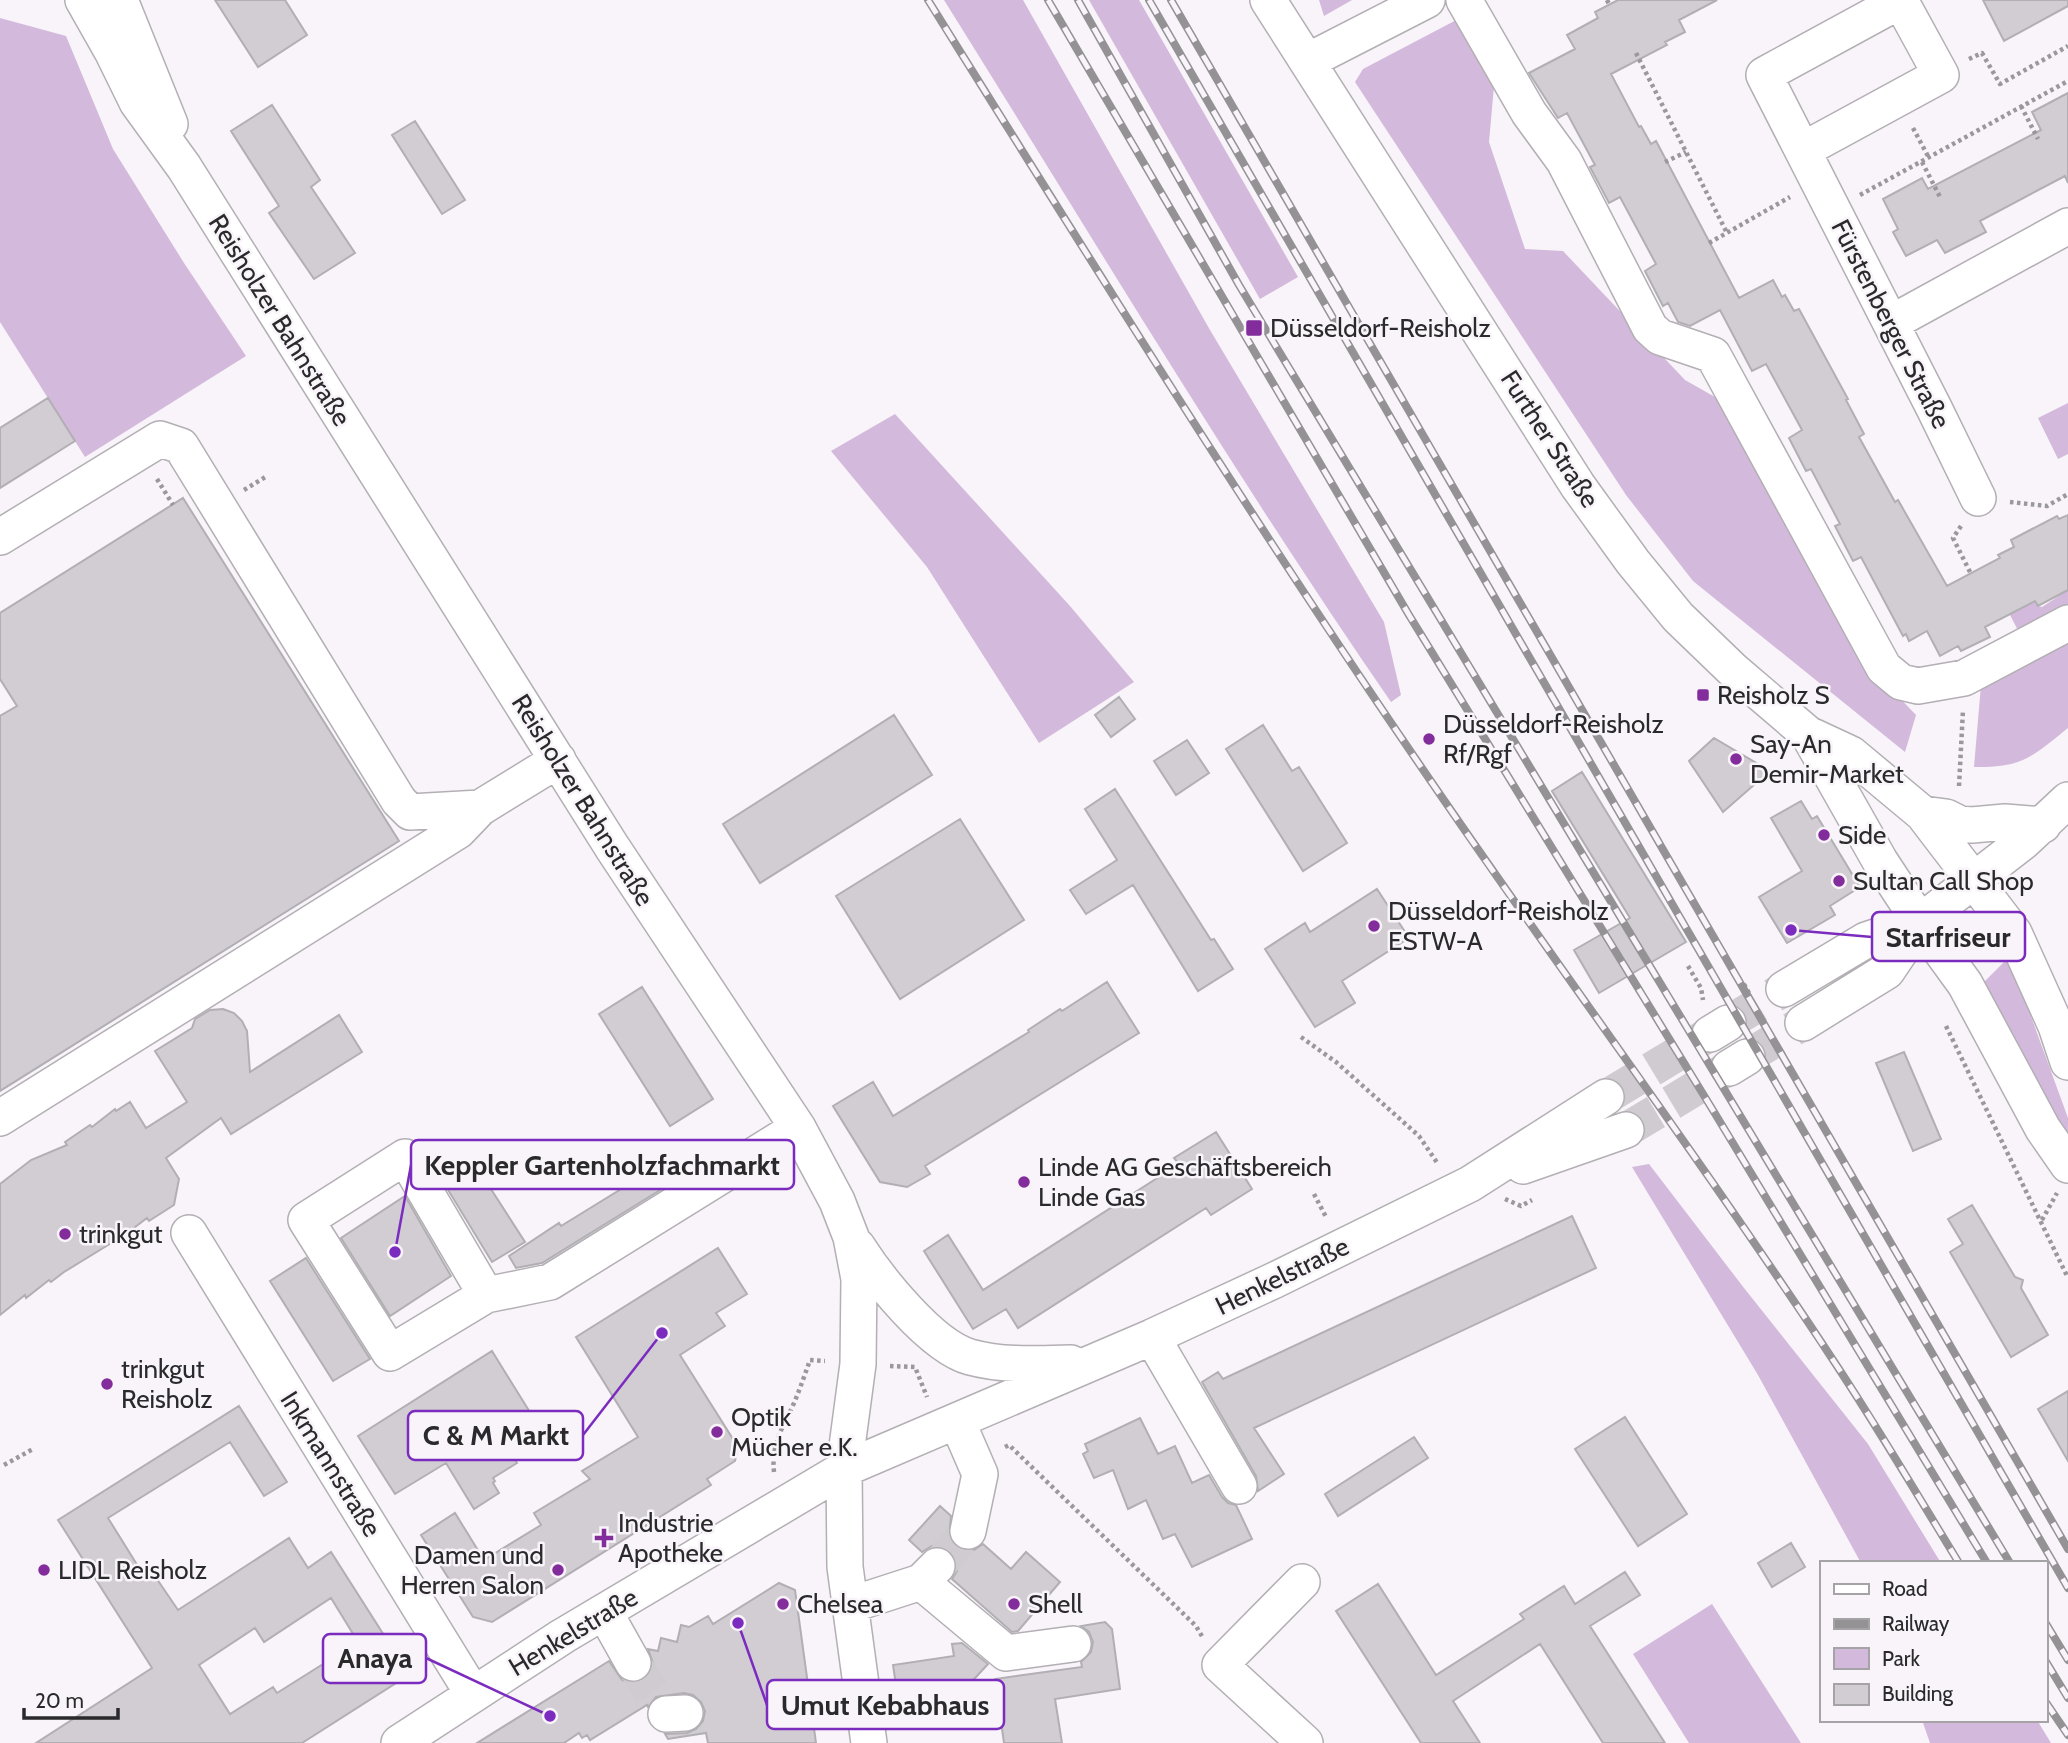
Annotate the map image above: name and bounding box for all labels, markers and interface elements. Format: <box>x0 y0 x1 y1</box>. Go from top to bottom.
street label: Reisholzer Bahnstraße <box>202 208 358 432</box>
street label: Fürstenberger Straße <box>1825 214 1957 434</box>
place label: Düsseldorf-Reisholz <box>1270 312 1491 344</box>
marker: Düsseldorf-Reisholz <box>1244 318 1264 338</box>
street label: Further Straße <box>1494 364 1606 514</box>
place label: Reisholz S <box>1717 679 1830 711</box>
marker: Reisholz S <box>1695 687 1711 703</box>
street label: Reisholzer Bahnstraße <box>505 688 661 912</box>
place label: Düsseldorf-Reisholz Rf/Rgf <box>1443 708 1664 770</box>
place label: Say-An Demir-Market <box>1750 728 1904 790</box>
marker: Düsseldorf-Reisholz Rf/Rgf <box>1421 731 1437 747</box>
marker: Say-An Demir-Market <box>1728 751 1744 767</box>
place label: Side <box>1838 819 1886 851</box>
marker: Side <box>1816 827 1832 843</box>
place label: Sultan Call Shop <box>1853 865 2034 897</box>
marker: Sultan Call Shop <box>1831 873 1847 889</box>
place label: Düsseldorf-Reisholz ESTW-A <box>1388 895 1609 957</box>
callout: Starfriseur <box>1872 912 2025 961</box>
marker: Düsseldorf-Reisholz ESTW-A <box>1366 918 1382 934</box>
text: Starfriseur <box>1885 920 2011 954</box>
callout: Keppler Gartenholzfachmarkt <box>411 1140 794 1189</box>
text: Keppler Gartenholzfachmarkt <box>424 1148 780 1182</box>
place label: Linde AG Geschäftsbereich Linde Gas <box>1038 1151 1332 1213</box>
marker: Linde AG Geschäftsbereich Linde Gas <box>1016 1174 1032 1190</box>
place label: trinkgut <box>79 1218 163 1250</box>
marker: trinkgut <box>57 1226 73 1242</box>
street label: Henkelstraße <box>1210 1230 1354 1322</box>
place label: trinkgut Reisholz <box>121 1353 213 1415</box>
marker: trinkgut Reisholz <box>99 1376 115 1392</box>
street label: Inkmannstraße <box>274 1385 388 1543</box>
place label: Optik Mücher e.K. <box>731 1401 858 1463</box>
callout: C & M Markt <box>408 1411 583 1460</box>
text: C & M Markt <box>423 1418 569 1452</box>
marker: Optik Mücher e.K. <box>709 1424 725 1440</box>
place label: Industrie Apotheke <box>618 1507 723 1569</box>
marker: Industrie Apotheke <box>596 1530 612 1546</box>
place label: Damen und Herren Salon <box>400 1539 544 1601</box>
place label: LIDL Reisholz <box>58 1554 207 1586</box>
legend <box>1820 1561 2047 1722</box>
marker: LIDL Reisholz <box>36 1562 52 1578</box>
marker: Damen und Herren Salon <box>550 1562 566 1578</box>
text: Road <box>1882 1576 1928 1601</box>
street label: Henkelstraße <box>503 1581 643 1683</box>
place label: Chelsea <box>797 1588 884 1620</box>
place label: Shell <box>1028 1588 1083 1620</box>
marker: Chelsea <box>775 1596 791 1612</box>
marker: Shell <box>1006 1596 1022 1612</box>
text: Railway <box>1882 1611 1950 1636</box>
callout: Anaya <box>323 1634 426 1683</box>
text: Anaya <box>337 1641 413 1675</box>
text: Park <box>1882 1646 1920 1671</box>
scale bar <box>24 1676 119 1720</box>
callout: Umut Kebabhaus <box>767 1680 1004 1729</box>
text: Building <box>1882 1681 1954 1706</box>
text: 20 m <box>35 1688 84 1713</box>
text: Umut Kebabhaus <box>781 1688 990 1722</box>

